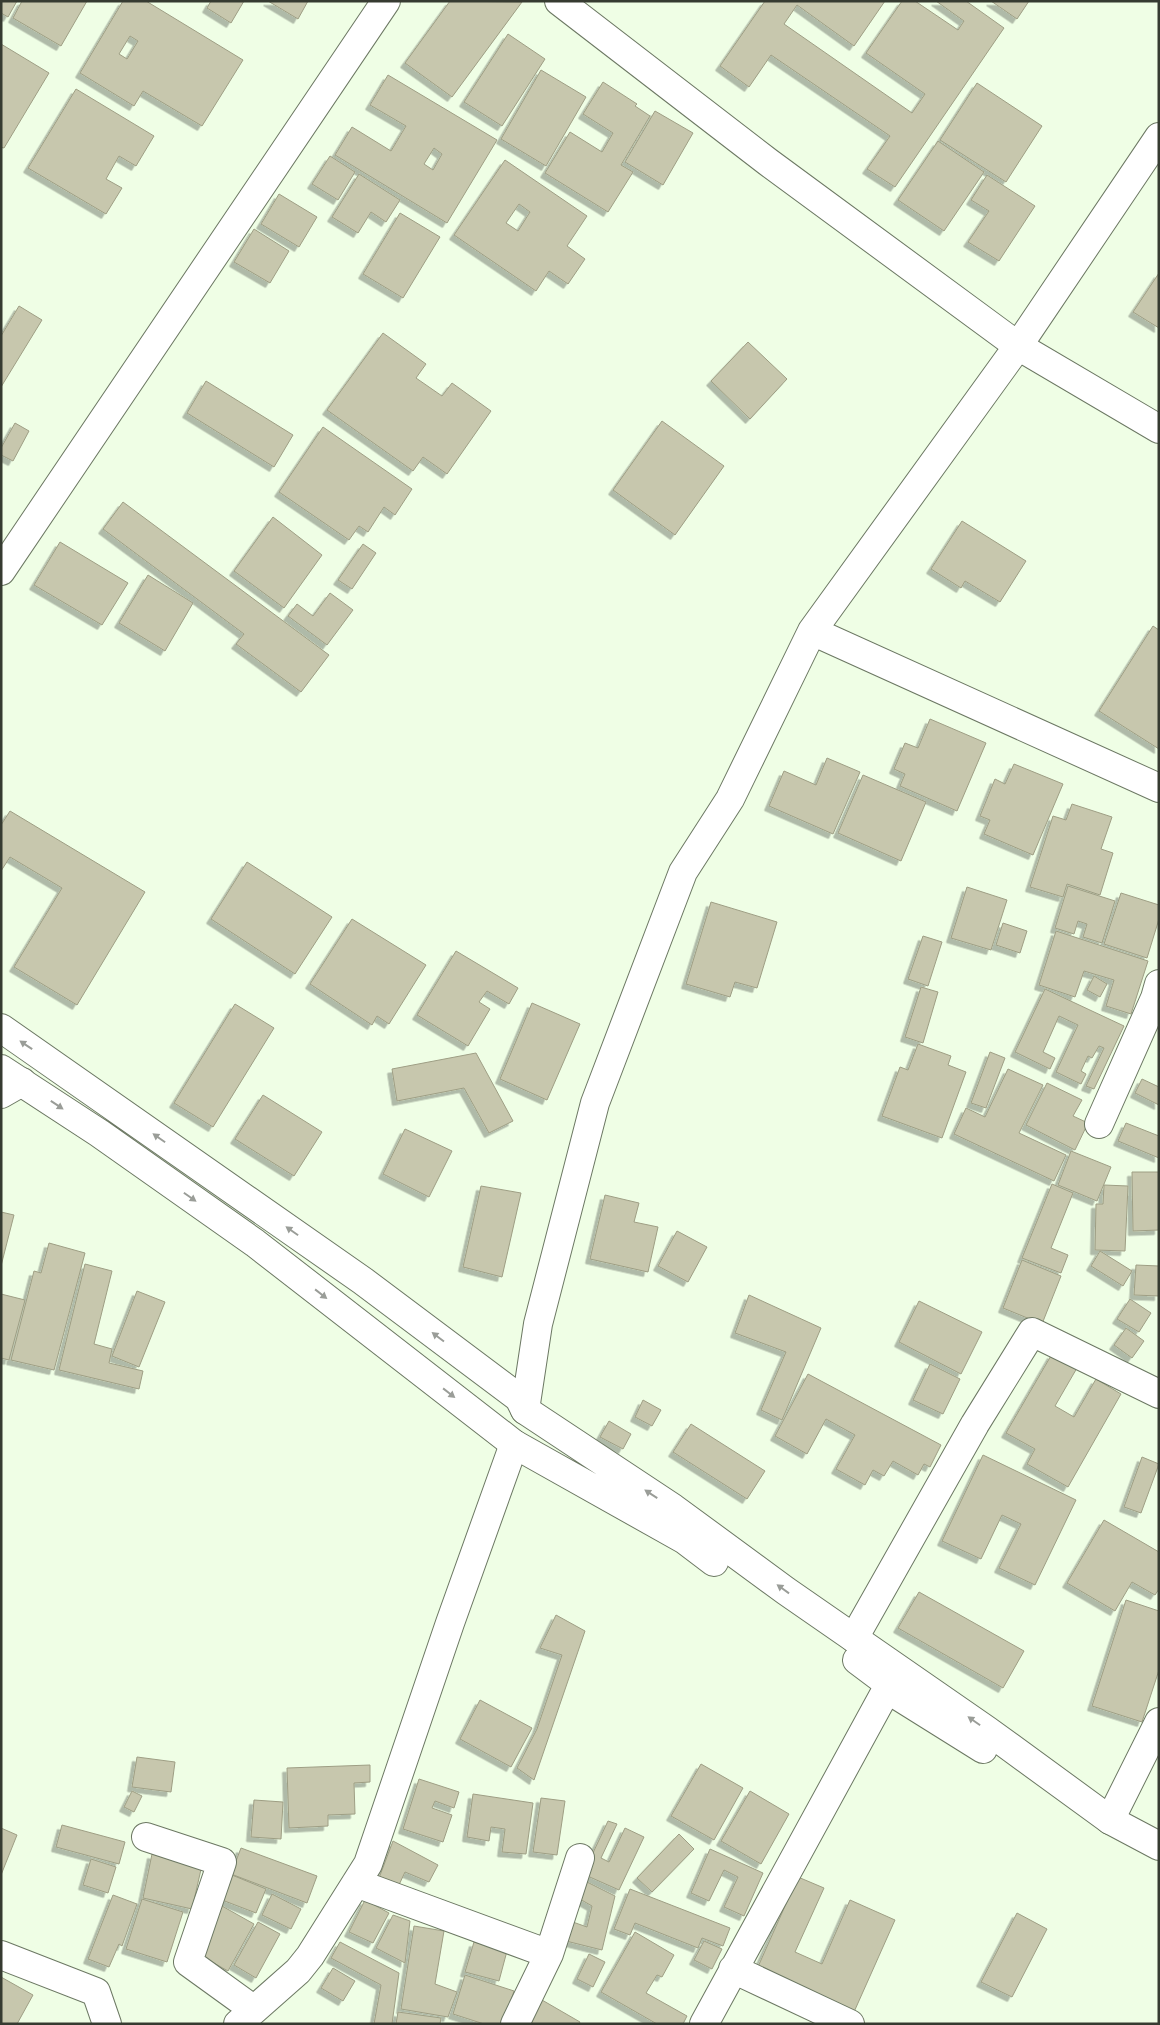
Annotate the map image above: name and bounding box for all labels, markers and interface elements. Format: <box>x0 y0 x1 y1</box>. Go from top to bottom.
one-way arrow <box>19 1040 33 1050</box>
one-way arrow <box>50 1100 63 1110</box>
one-way arrow <box>152 1133 166 1143</box>
one-way arrow <box>184 1192 197 1202</box>
one-way arrow <box>285 1226 299 1236</box>
one-way arrow <box>314 1288 327 1299</box>
one-way arrow <box>431 1332 445 1342</box>
one-way arrow <box>443 1388 456 1399</box>
one-way arrow <box>644 1489 658 1498</box>
one-way arrow <box>777 1583 790 1594</box>
one-way arrow <box>967 1716 981 1726</box>

